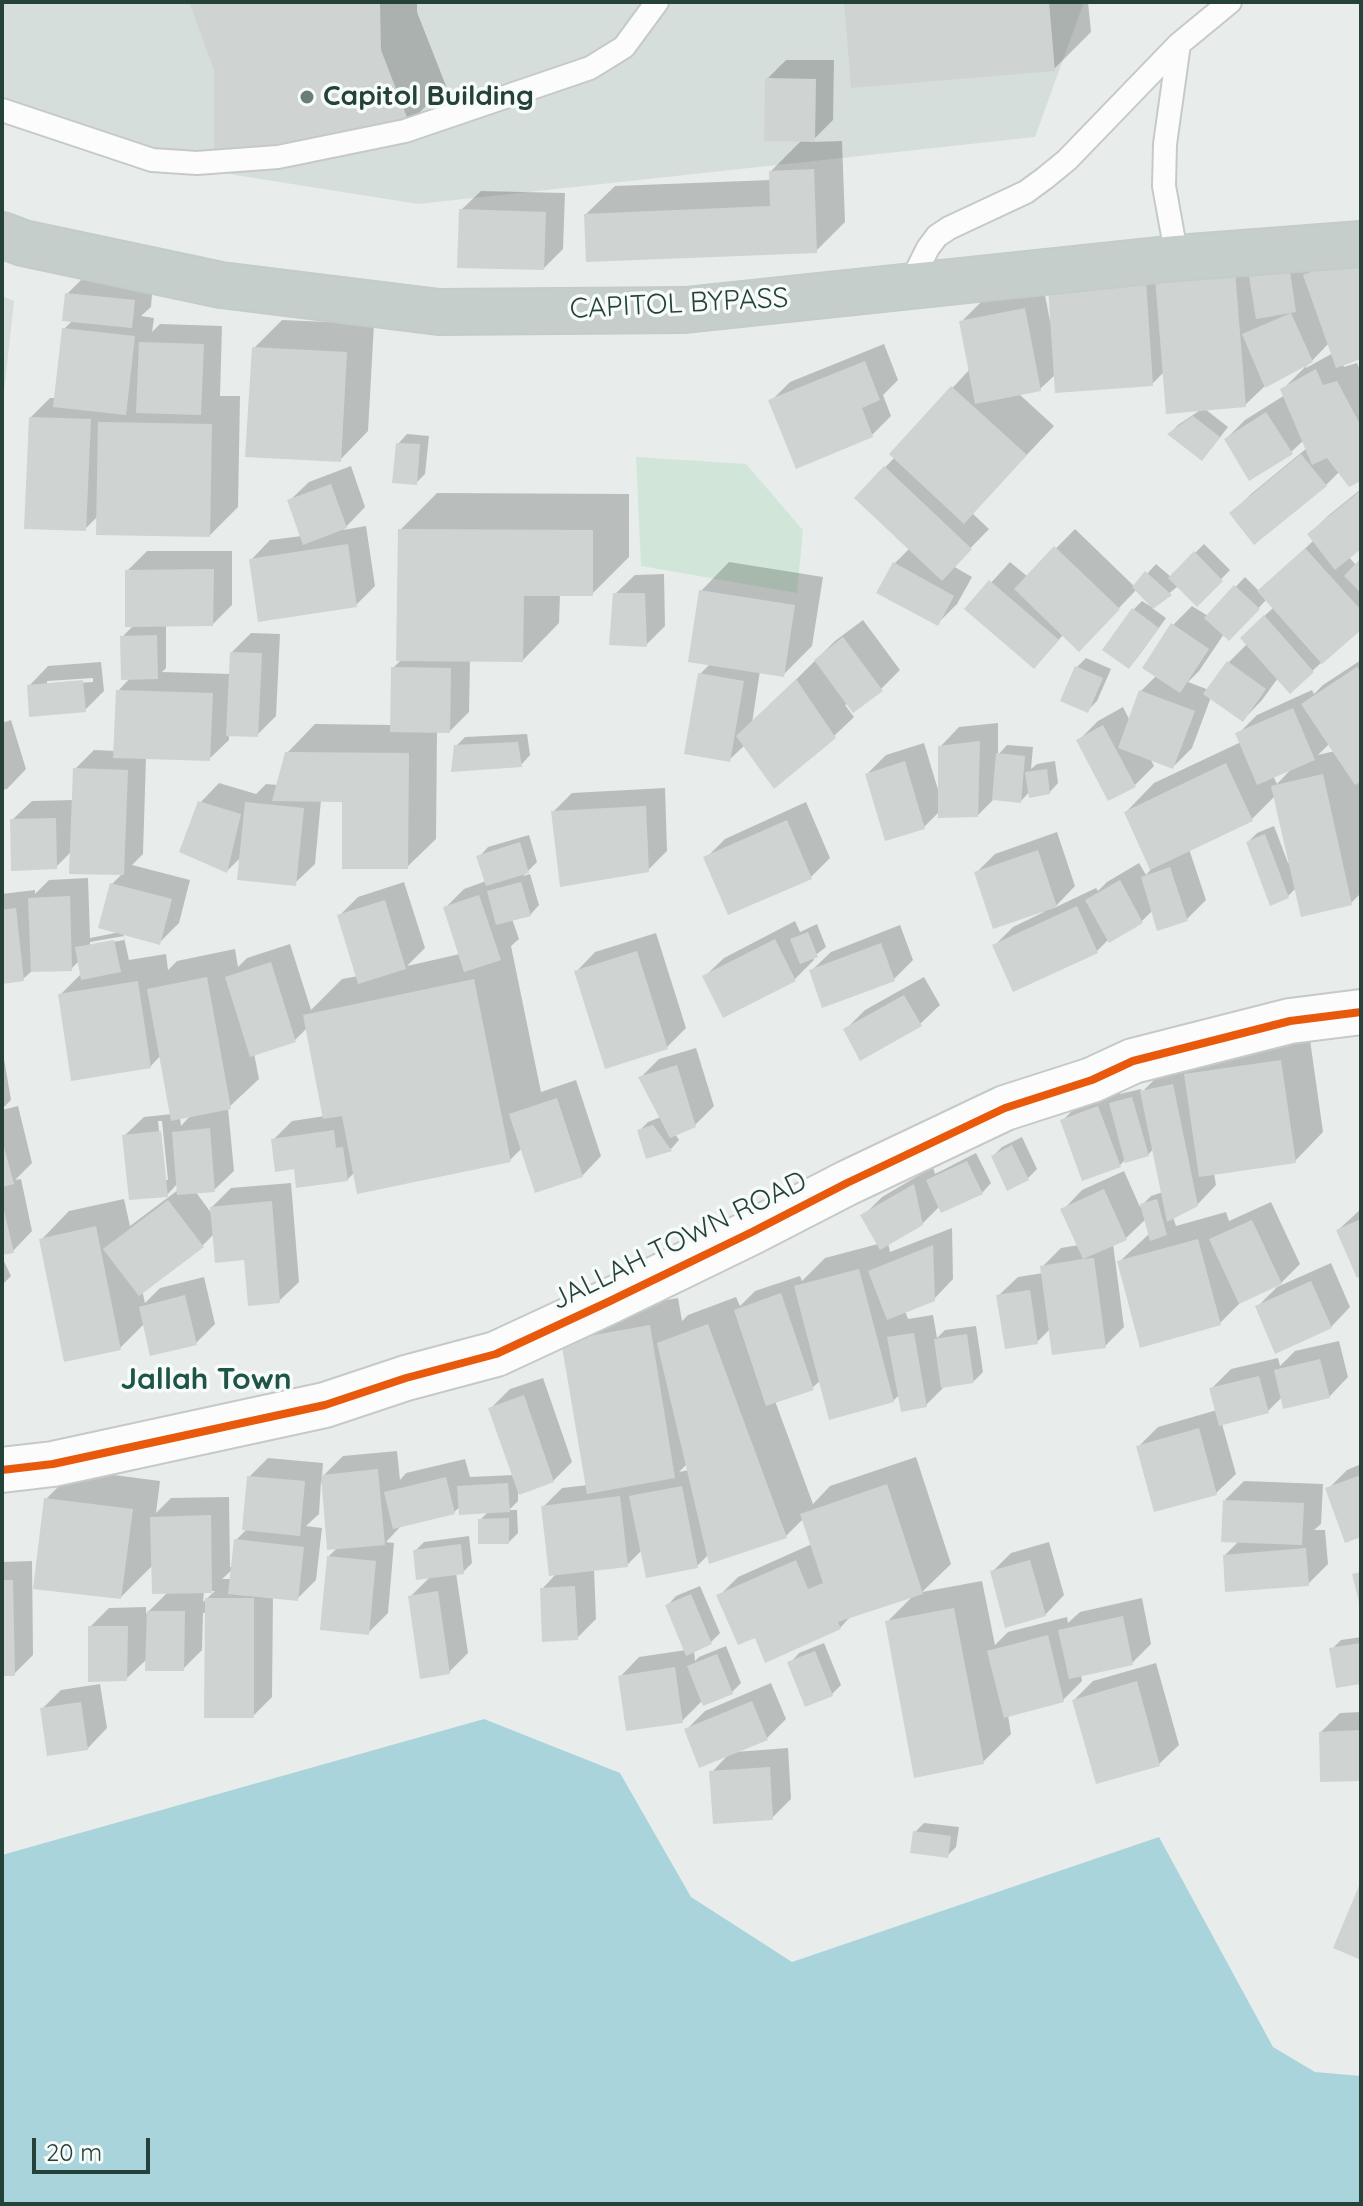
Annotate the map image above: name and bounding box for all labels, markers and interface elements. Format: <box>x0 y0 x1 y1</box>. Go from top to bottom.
place label: Capitol Building <box>323 80 534 114</box>
marker: Capitol Building <box>298 88 316 106</box>
street label: CAPITOL BYPASS <box>569 281 789 327</box>
street label: JALLAH TOWN ROAD <box>546 1164 812 1318</box>
district label: Jallah Town <box>120 1362 292 1398</box>
scale bar <box>36 2122 154 2172</box>
text: 20 m <box>46 2137 102 2167</box>

